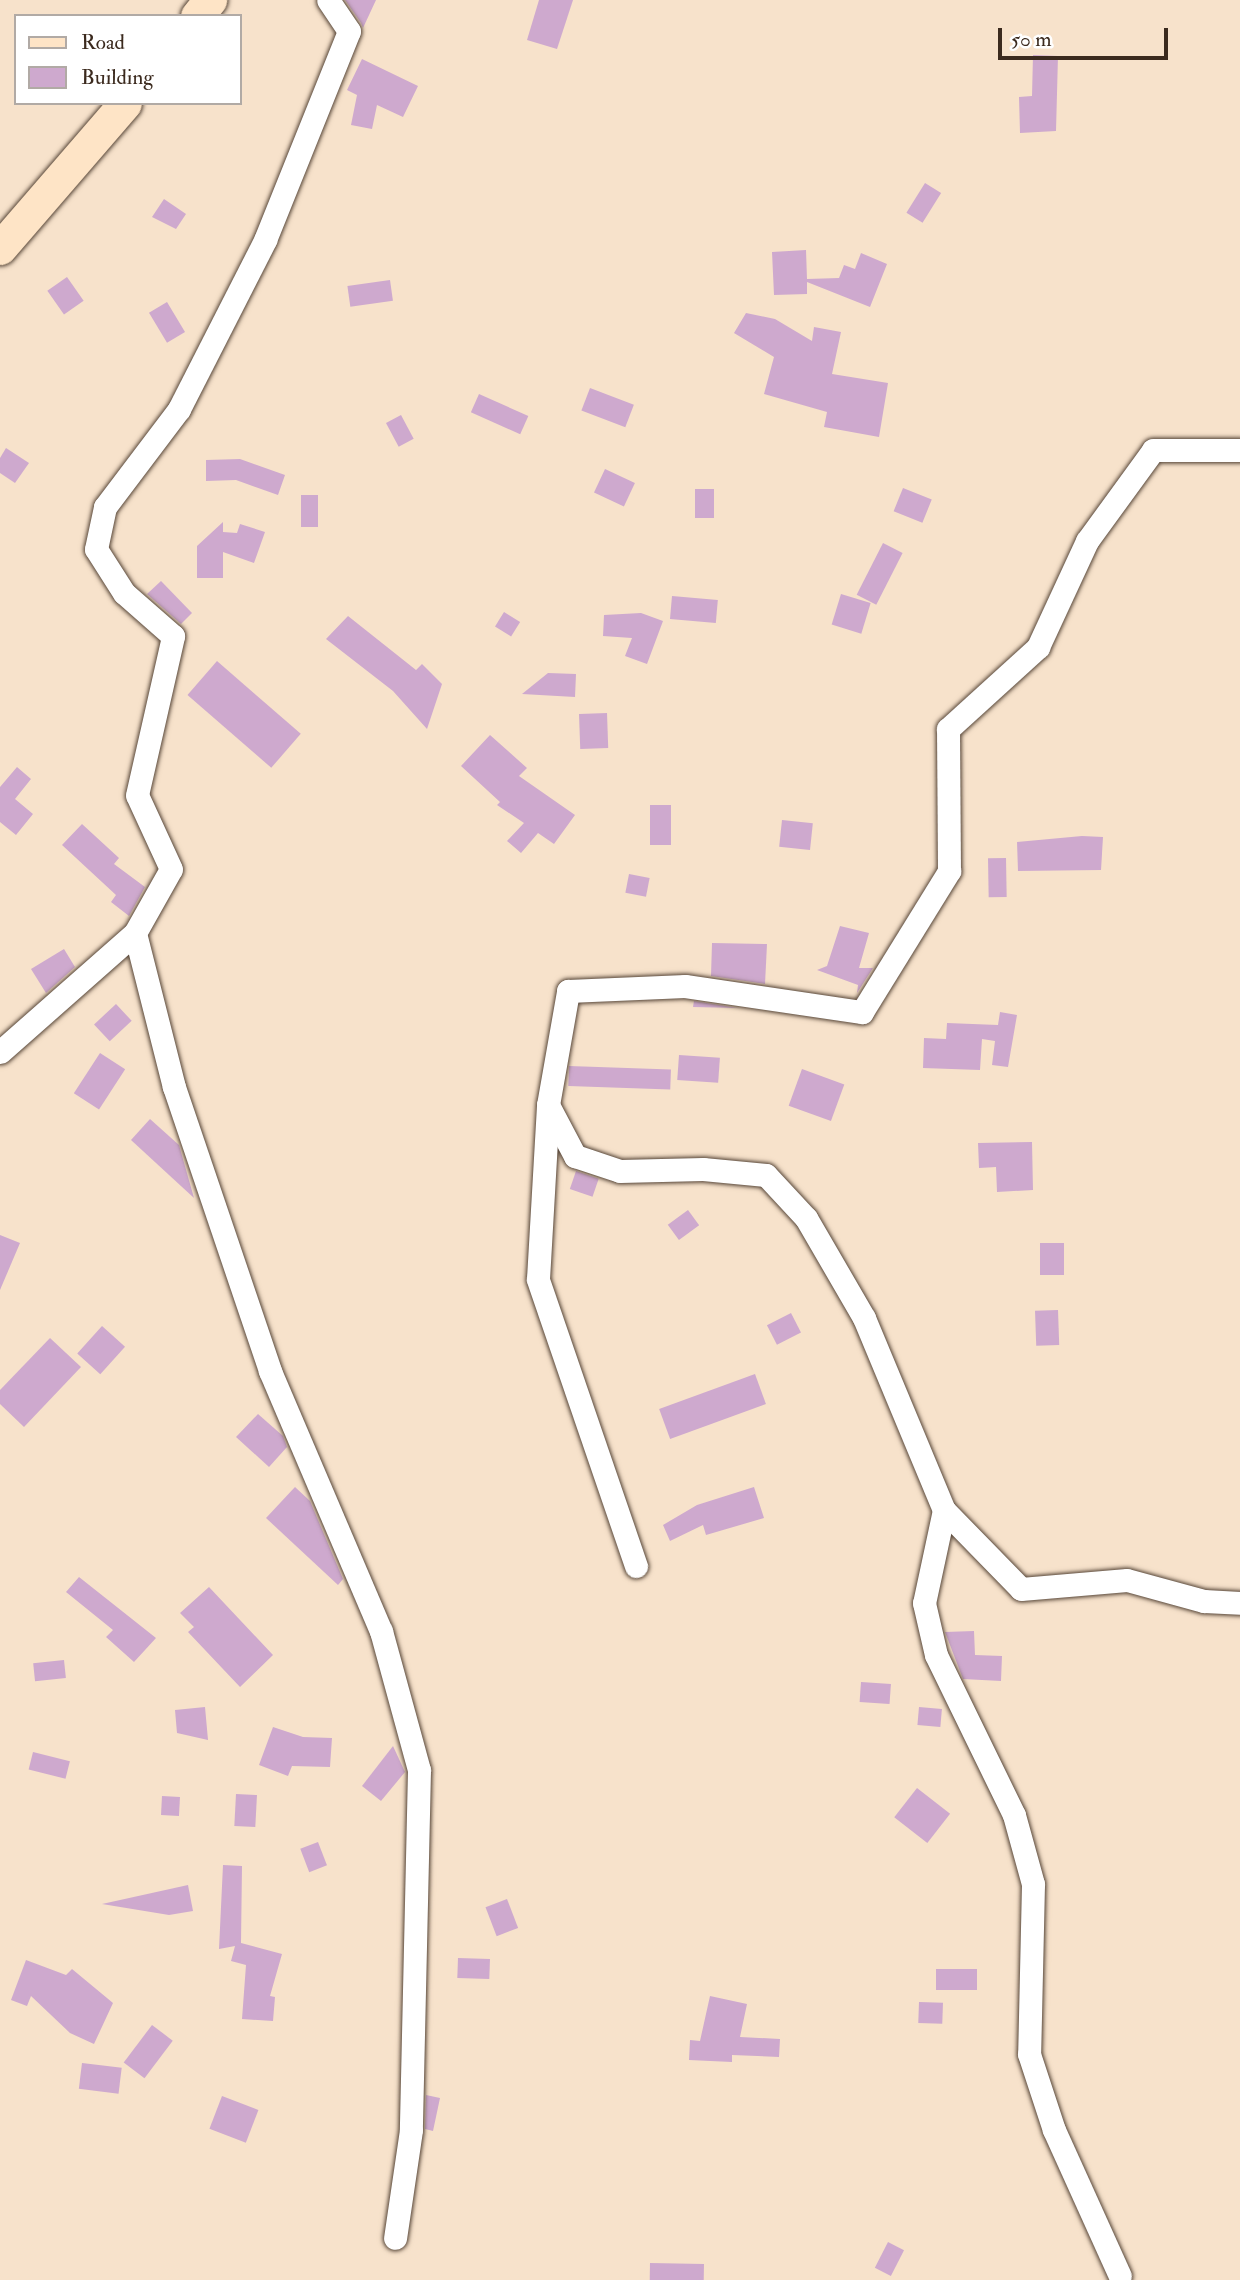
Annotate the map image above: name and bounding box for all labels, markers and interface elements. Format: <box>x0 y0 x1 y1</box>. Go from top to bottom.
legend <box>14 14 242 105</box>
scale bar <box>1002 14 1172 58</box>
text: 50 m <box>1011 26 1052 53</box>
text: Road <box>81 29 125 56</box>
text: Building <box>81 64 154 91</box>

